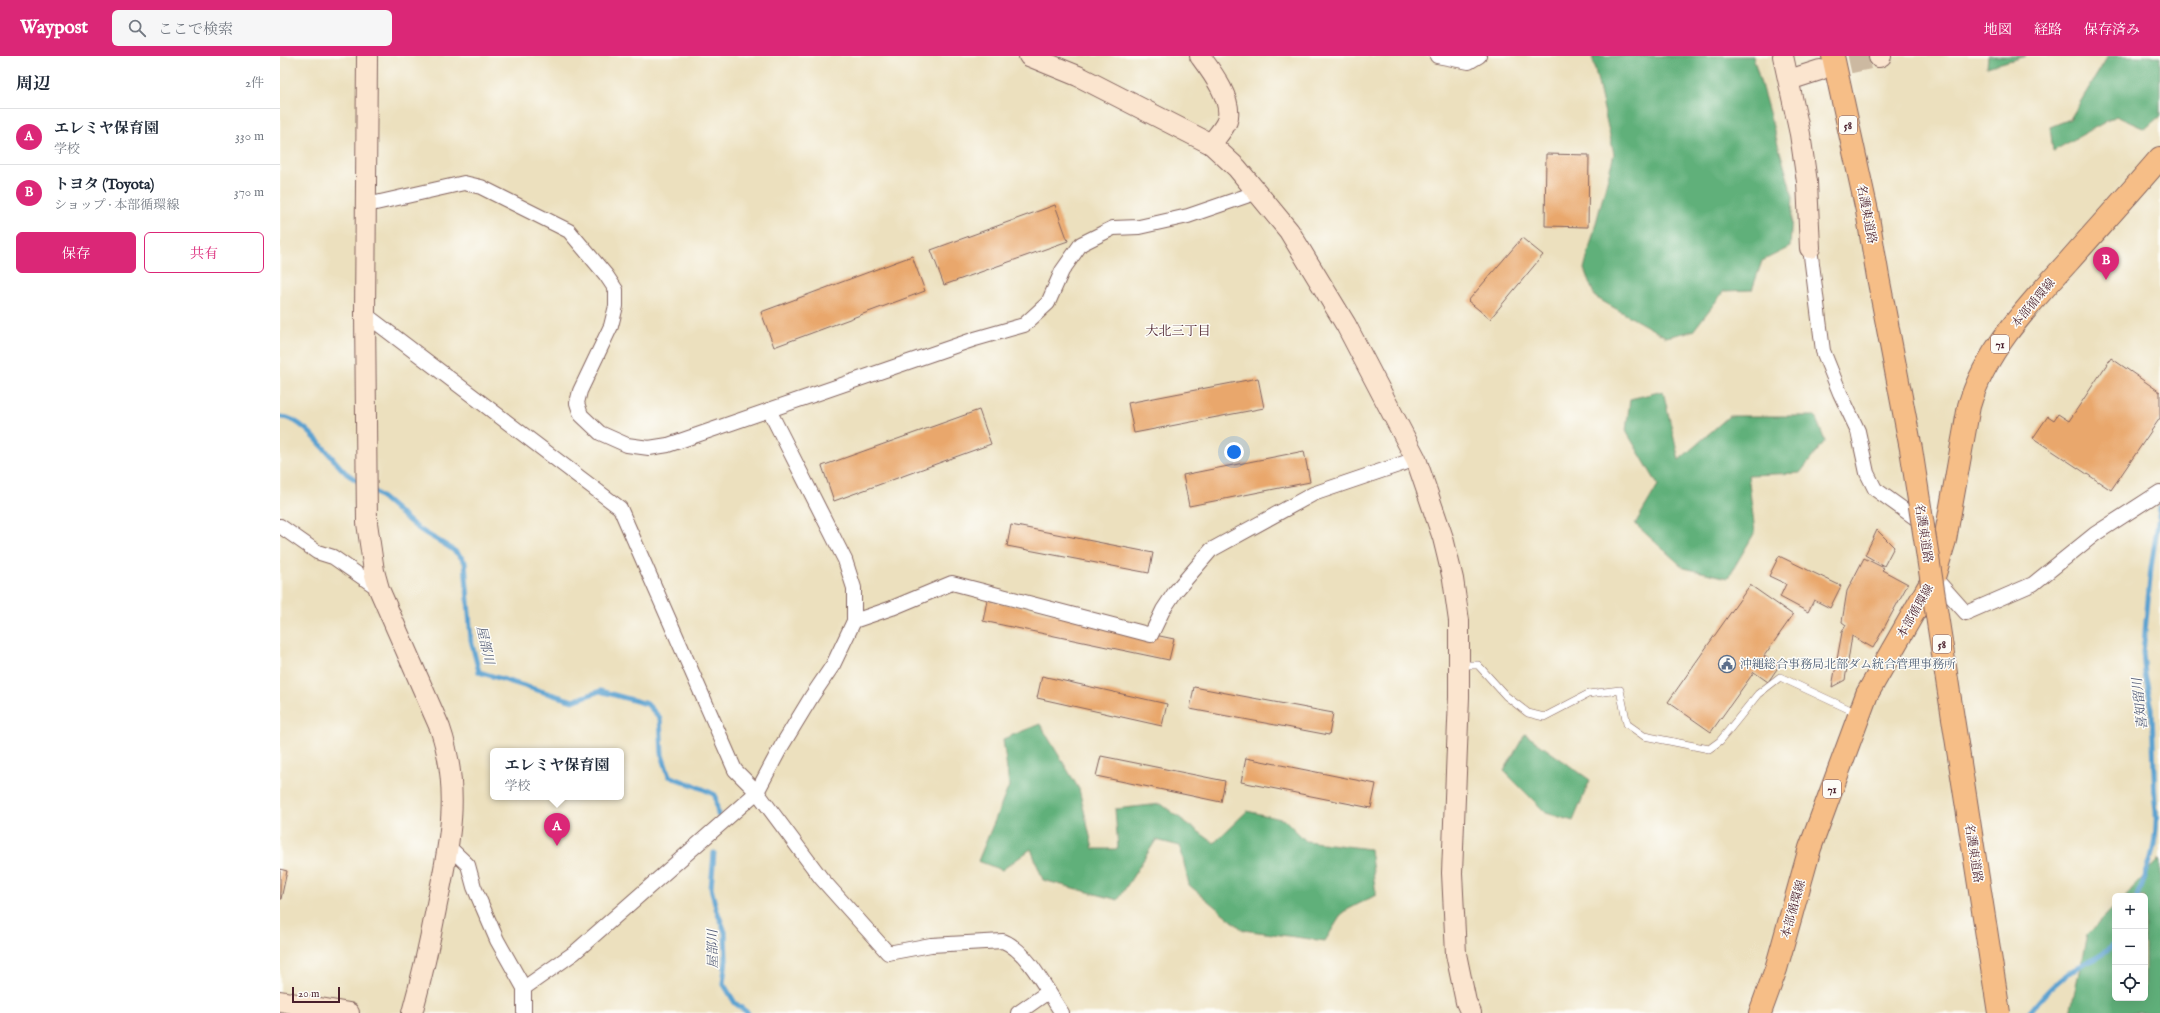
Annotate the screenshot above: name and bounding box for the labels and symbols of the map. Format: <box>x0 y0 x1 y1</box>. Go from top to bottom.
road number: 58 <box>1839 116 1857 134</box>
street label: 名護東道路 <box>1853 183 1880 245</box>
pin: B <box>2093 247 2119 280</box>
street label: 本部循環線 <box>2008 276 2058 331</box>
district label: 大北三丁目 <box>1145 323 1211 340</box>
road number: 71 <box>1991 335 2009 353</box>
your location <box>1224 442 1244 462</box>
street label: 名護東道路 <box>1911 502 1936 564</box>
street label: 本部循環線 <box>1894 582 1937 641</box>
water label: 屋部川 <box>472 624 498 668</box>
road number: 58 <box>1933 635 1951 653</box>
public building icon: 沖縄総合事務局北部ダム統合管理事務所 <box>1717 654 1737 674</box>
place label: 沖縄総合事務局北部ダム統合管理事務所 <box>1740 657 1956 672</box>
water label: 喜知留川 <box>2129 675 2152 731</box>
road number: 71 <box>1823 780 1841 798</box>
pin: A <box>544 813 570 846</box>
street label: 名護東道路 <box>1961 822 1986 884</box>
street label: 本部循環線 <box>1778 878 1809 940</box>
water label: 屋部川 <box>705 927 722 969</box>
scale bar <box>292 985 340 1004</box>

